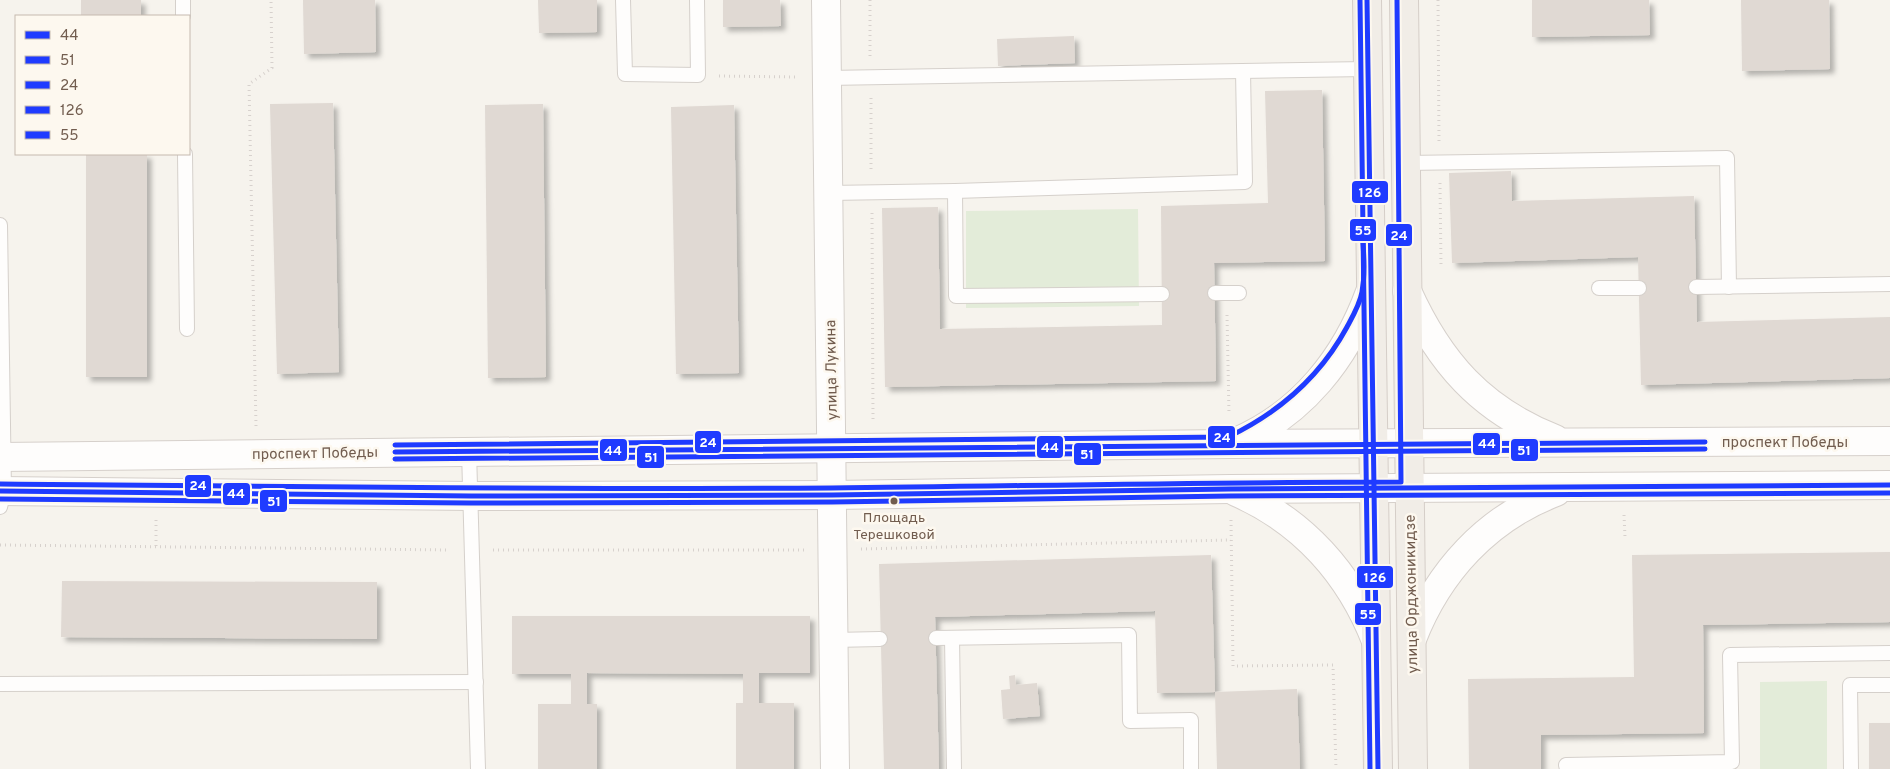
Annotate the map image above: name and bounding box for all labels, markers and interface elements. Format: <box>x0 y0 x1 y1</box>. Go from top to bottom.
legend <box>15 15 190 155</box>
text: 44 <box>60 27 79 46</box>
text: 51 <box>60 52 75 71</box>
text: 24 <box>60 77 78 96</box>
text: 126 <box>60 102 84 121</box>
text: 55 <box>60 127 79 146</box>
line badge: 126 <box>1351 180 1389 204</box>
text: 126 <box>1359 185 1381 202</box>
line badge: 55 <box>1349 218 1377 242</box>
text: 55 <box>1354 223 1372 240</box>
line badge: 24 <box>1385 223 1413 247</box>
text: 24 <box>1390 228 1408 245</box>
street label: улица Лукина <box>822 319 843 420</box>
line badge: 24 <box>1207 425 1236 449</box>
line badge: 24 <box>694 430 722 454</box>
text: 24 <box>1213 430 1231 447</box>
line badge: 44 <box>1472 432 1501 456</box>
street label: проспект Победы <box>1722 434 1848 453</box>
text: 24 <box>699 435 717 452</box>
line badge: 44 <box>1036 435 1064 459</box>
text: 44 <box>1478 436 1496 453</box>
line badge: 44 <box>599 438 628 462</box>
line badge: 51 <box>1510 438 1539 462</box>
text: 44 <box>1041 440 1059 457</box>
line badge: 51 <box>1073 442 1102 466</box>
text: 44 <box>604 443 622 460</box>
text: 51 <box>1517 443 1531 460</box>
street label: проспект Победы <box>252 444 378 465</box>
line badge: 51 <box>636 445 665 469</box>
text: 51 <box>1080 447 1094 464</box>
text: 51 <box>644 450 658 467</box>
line badge: 24 <box>184 474 212 498</box>
text: 24 <box>189 478 207 495</box>
line badge: 44 <box>222 482 251 506</box>
text: 44 <box>227 486 245 503</box>
line badge: 51 <box>259 489 288 513</box>
text: 51 <box>267 494 281 511</box>
marker: Площадь Терешковой <box>889 496 899 506</box>
place label: Площадь Терешковой <box>853 510 935 544</box>
street label: улица Орджоникидзе <box>1402 514 1423 674</box>
line badge: 126 <box>1356 565 1394 589</box>
text: 126 <box>1364 570 1386 587</box>
line badge: 55 <box>1354 602 1382 626</box>
text: 55 <box>1359 607 1377 624</box>

